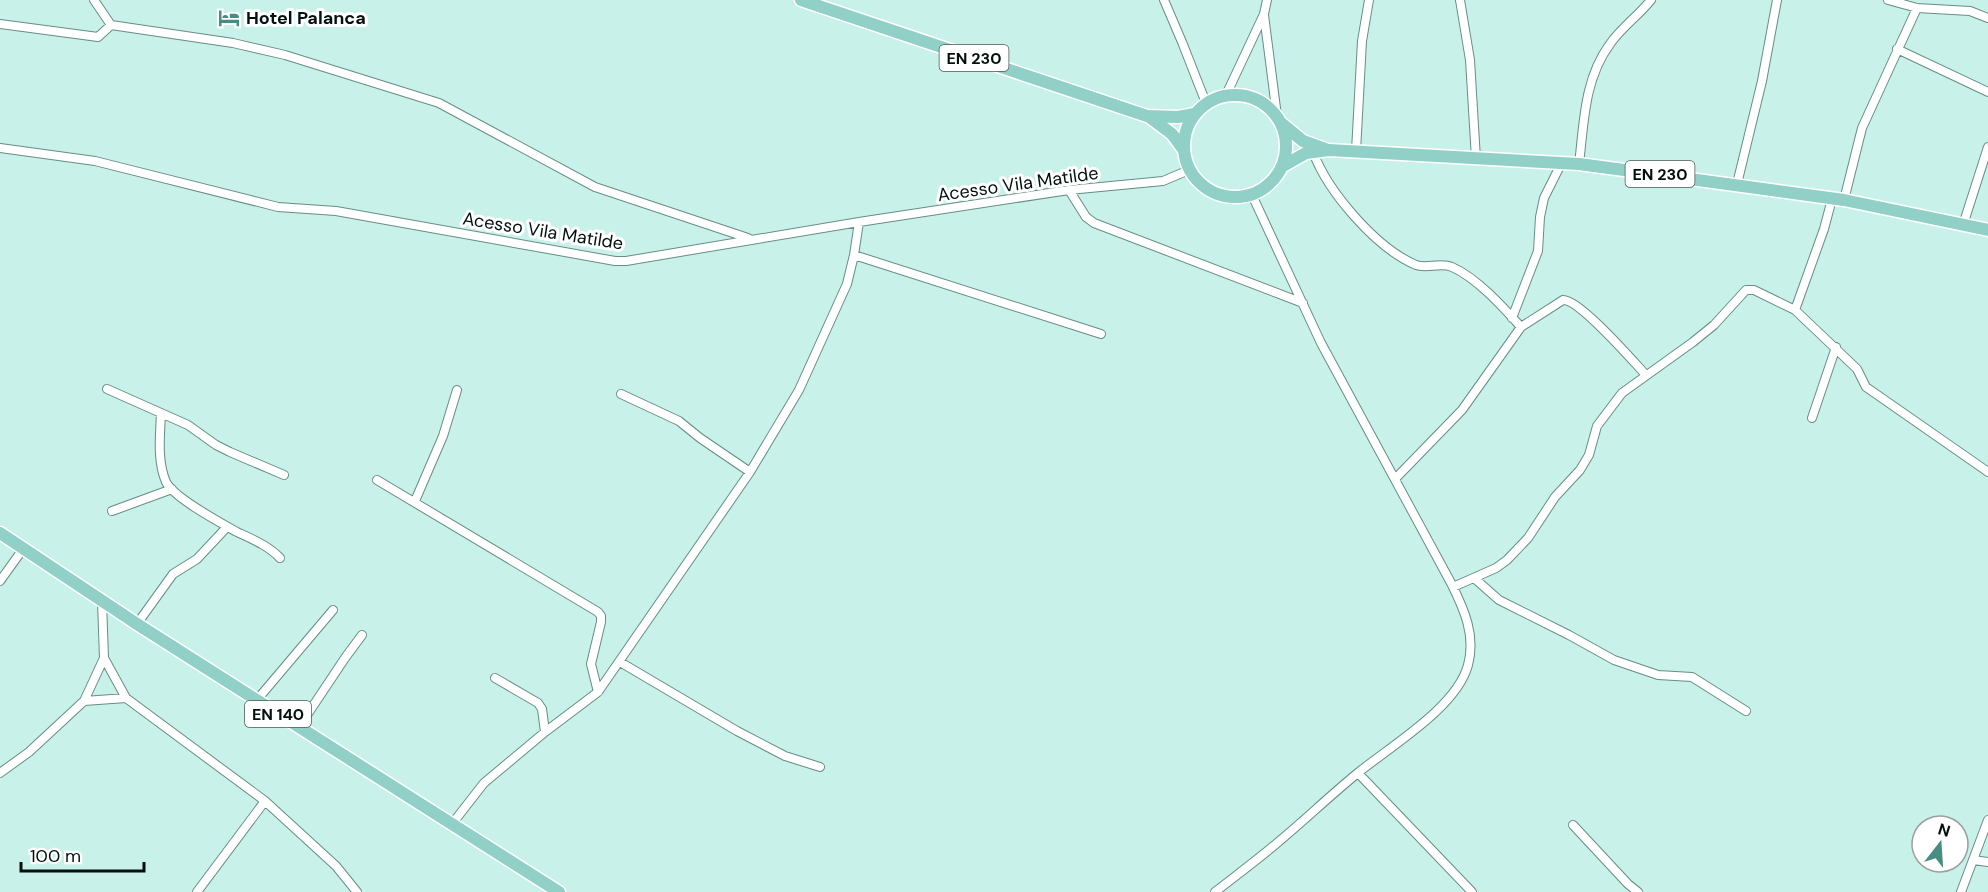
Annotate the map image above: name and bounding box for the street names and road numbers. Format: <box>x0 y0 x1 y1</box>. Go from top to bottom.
road number: EN 230 <box>940 45 1008 71</box>
street label: Acesso Vila Matilde <box>936 161 1100 207</box>
road number: EN 230 <box>1626 161 1694 187</box>
street label: Acesso Vila Matilde <box>461 206 625 256</box>
road number: EN 140 <box>245 701 311 727</box>

